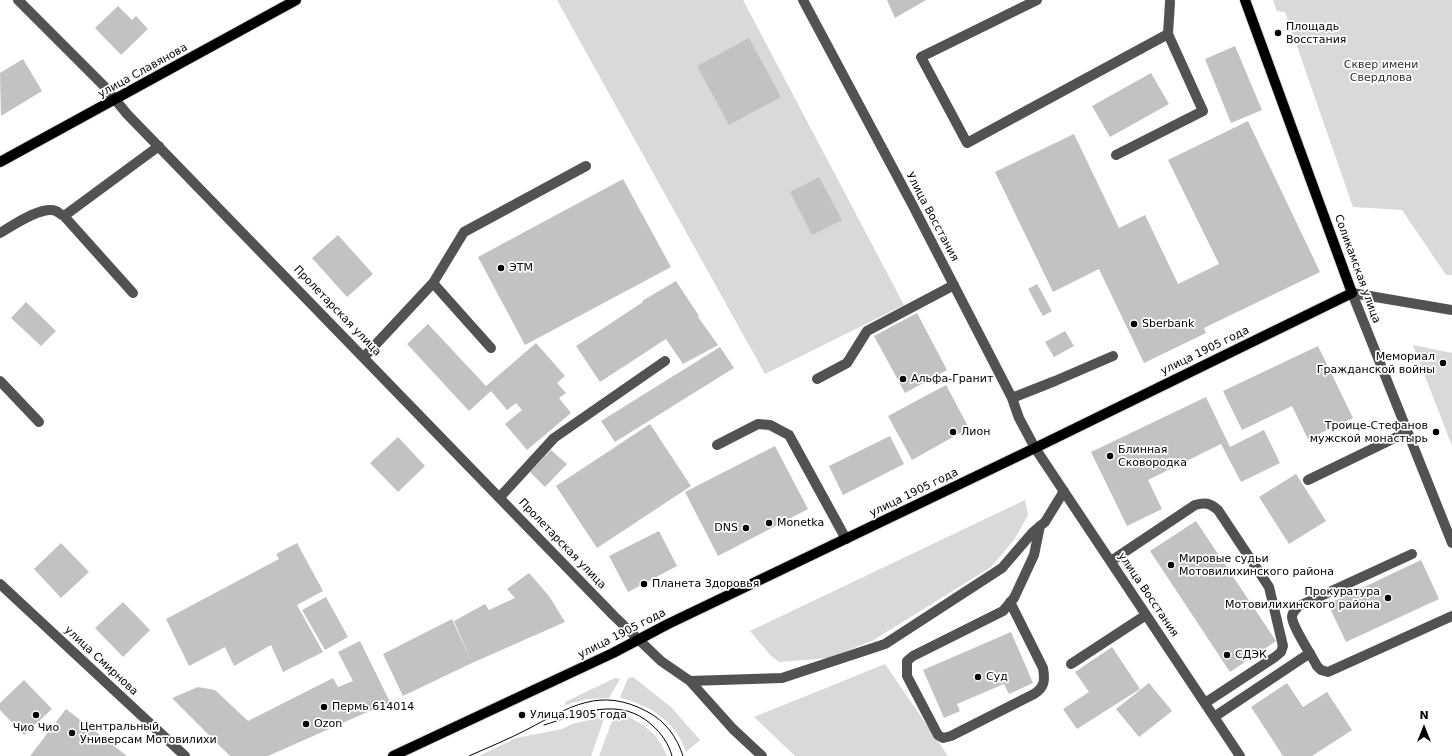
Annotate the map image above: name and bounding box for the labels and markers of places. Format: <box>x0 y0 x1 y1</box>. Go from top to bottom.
place label: Площадь Восстания <box>1286 20 1346 46</box>
marker: Площадь Восстания <box>1273 28 1283 38</box>
place label: ЭТМ <box>509 261 533 275</box>
marker: ЭТМ <box>496 263 506 273</box>
place label: Sberbank <box>1142 317 1194 331</box>
marker: Sberbank <box>1129 319 1139 329</box>
place label: Мемориал Гражданской войны <box>1317 350 1435 376</box>
marker: Мемориал Гражданской войны <box>1438 358 1448 368</box>
place label: Альфа-Гранит <box>911 372 993 386</box>
marker: Альфа-Гранит <box>898 374 908 384</box>
place label: Троице-Стефанов мужской монастырь <box>1310 419 1428 445</box>
place label: Лион <box>961 425 990 439</box>
marker: Лион <box>948 427 958 437</box>
marker: Троице-Стефанов мужской монастырь <box>1431 427 1441 437</box>
place label: Блинная Сковородка <box>1118 443 1187 469</box>
marker: Блинная Сковородка <box>1105 451 1115 461</box>
place label: Monetka <box>777 516 824 530</box>
marker: Monetka <box>764 518 774 528</box>
place label: DNS <box>714 521 738 535</box>
marker: DNS <box>741 523 751 533</box>
place label: Мировые судьи Мотовилихинского района <box>1179 552 1334 578</box>
marker: Мировые судьи Мотовилихинского района <box>1166 560 1176 570</box>
place label: Планета Здоровья <box>652 577 759 591</box>
marker: Планета Здоровья <box>639 579 649 589</box>
place label: Прокуратура Мотовилихинского района <box>1225 585 1380 611</box>
marker: Прокуратура Мотовилихинского района <box>1383 593 1393 603</box>
place label: СДЭК <box>1235 648 1267 662</box>
marker: СДЭК <box>1222 650 1232 660</box>
place label: Суд <box>986 670 1008 684</box>
marker: Суд <box>973 672 983 682</box>
place label: Пермь 614014 <box>332 700 414 714</box>
marker: Пермь 614014 <box>319 702 329 712</box>
place label: Улица 1905 года <box>530 708 627 722</box>
marker: Чио Чио <box>31 710 41 720</box>
marker: Улица 1905 года <box>517 710 527 720</box>
place label: Ozon <box>314 717 342 731</box>
marker: Ozon <box>301 719 311 729</box>
place label: Центральный Универсам Мотовилихи <box>80 720 217 746</box>
place label: Чио Чио <box>13 721 59 735</box>
marker: Центральный Универсам Мотовилихи <box>67 728 77 738</box>

